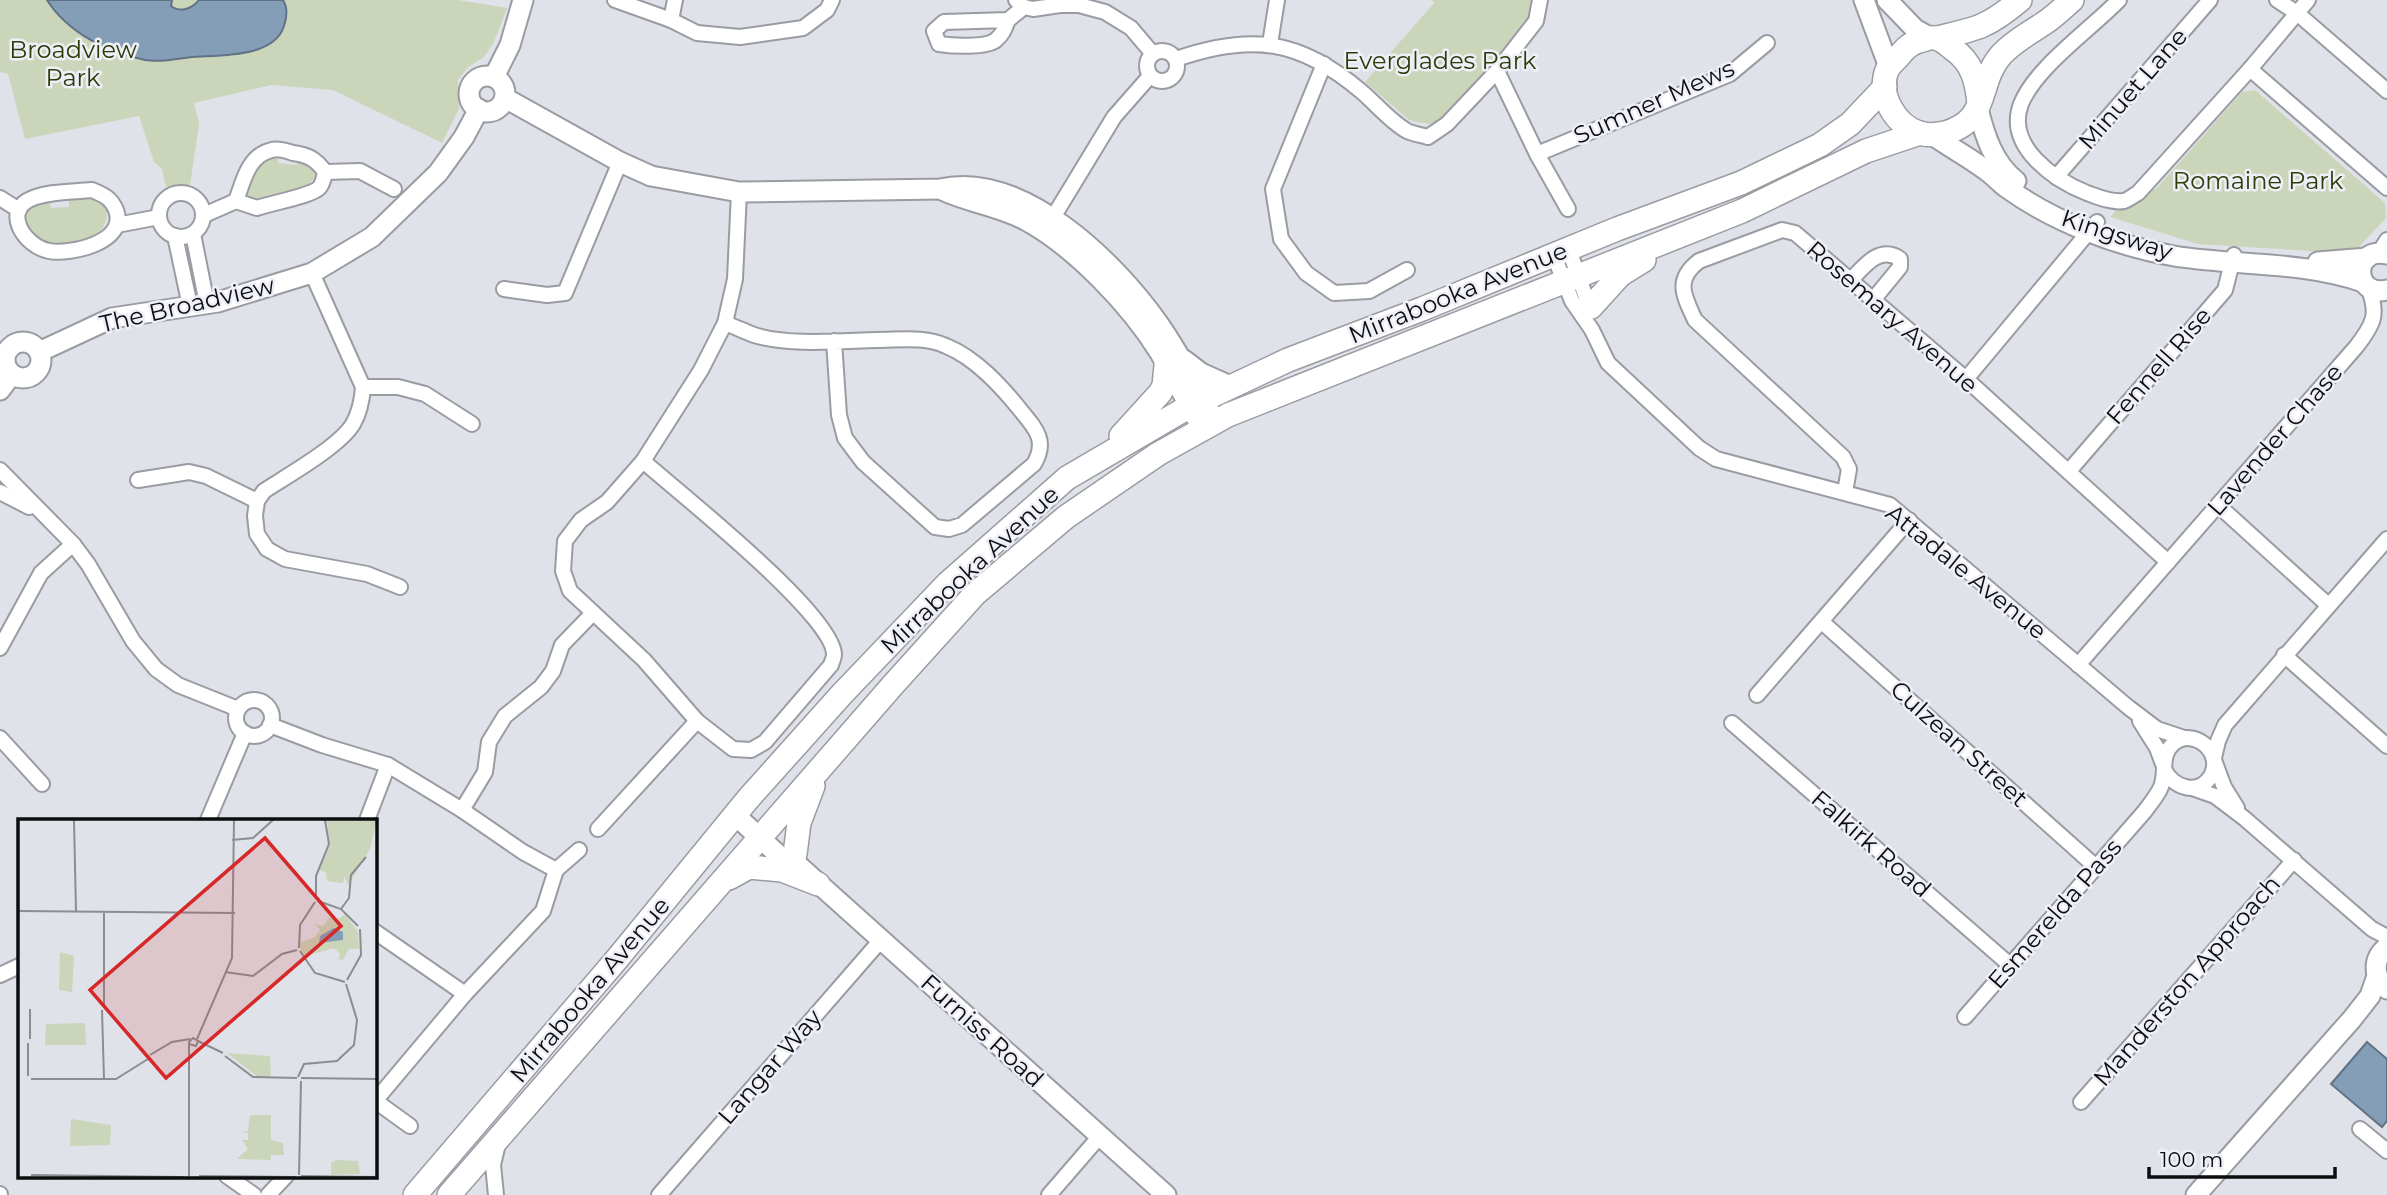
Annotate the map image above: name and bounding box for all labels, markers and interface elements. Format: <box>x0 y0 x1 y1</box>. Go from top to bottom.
street label: Minuet Lane <box>2072 22 2193 155</box>
park label: Broadview Park <box>9 35 137 92</box>
park label: Everglades Park <box>1344 46 1537 75</box>
street label: Sumner Mews <box>1569 53 1739 150</box>
park label: Romaine Park <box>2173 166 2344 195</box>
street label: Kingsway <box>2058 203 2176 266</box>
street label: Rosemary Avenue <box>1801 234 1984 399</box>
street label: Mirrabooka Avenue <box>1344 235 1571 350</box>
street label: The Broadview <box>97 270 277 339</box>
street label: Fennell Rise <box>2100 301 2217 430</box>
street label: Lavender Chase <box>2201 358 2348 522</box>
street label: Mirrabooka Avenue <box>875 480 1065 660</box>
street label: Attadale Avenue <box>1880 498 2052 645</box>
street label: Culzean Street <box>1885 674 2034 813</box>
street label: Falkirk Road <box>1806 784 1937 903</box>
inset map <box>18 819 376 1178</box>
street label: Esmerelda Pass <box>1982 833 2128 995</box>
street label: Manderston Approach <box>2087 869 2286 1092</box>
street label: Mirrabooka Avenue <box>504 891 676 1088</box>
street label: Furniss Road <box>915 968 1050 1093</box>
street label: Langar Way <box>712 1003 828 1130</box>
scale bar <box>2149 1136 2334 1180</box>
text: 100 m <box>2160 1147 2223 1172</box>

